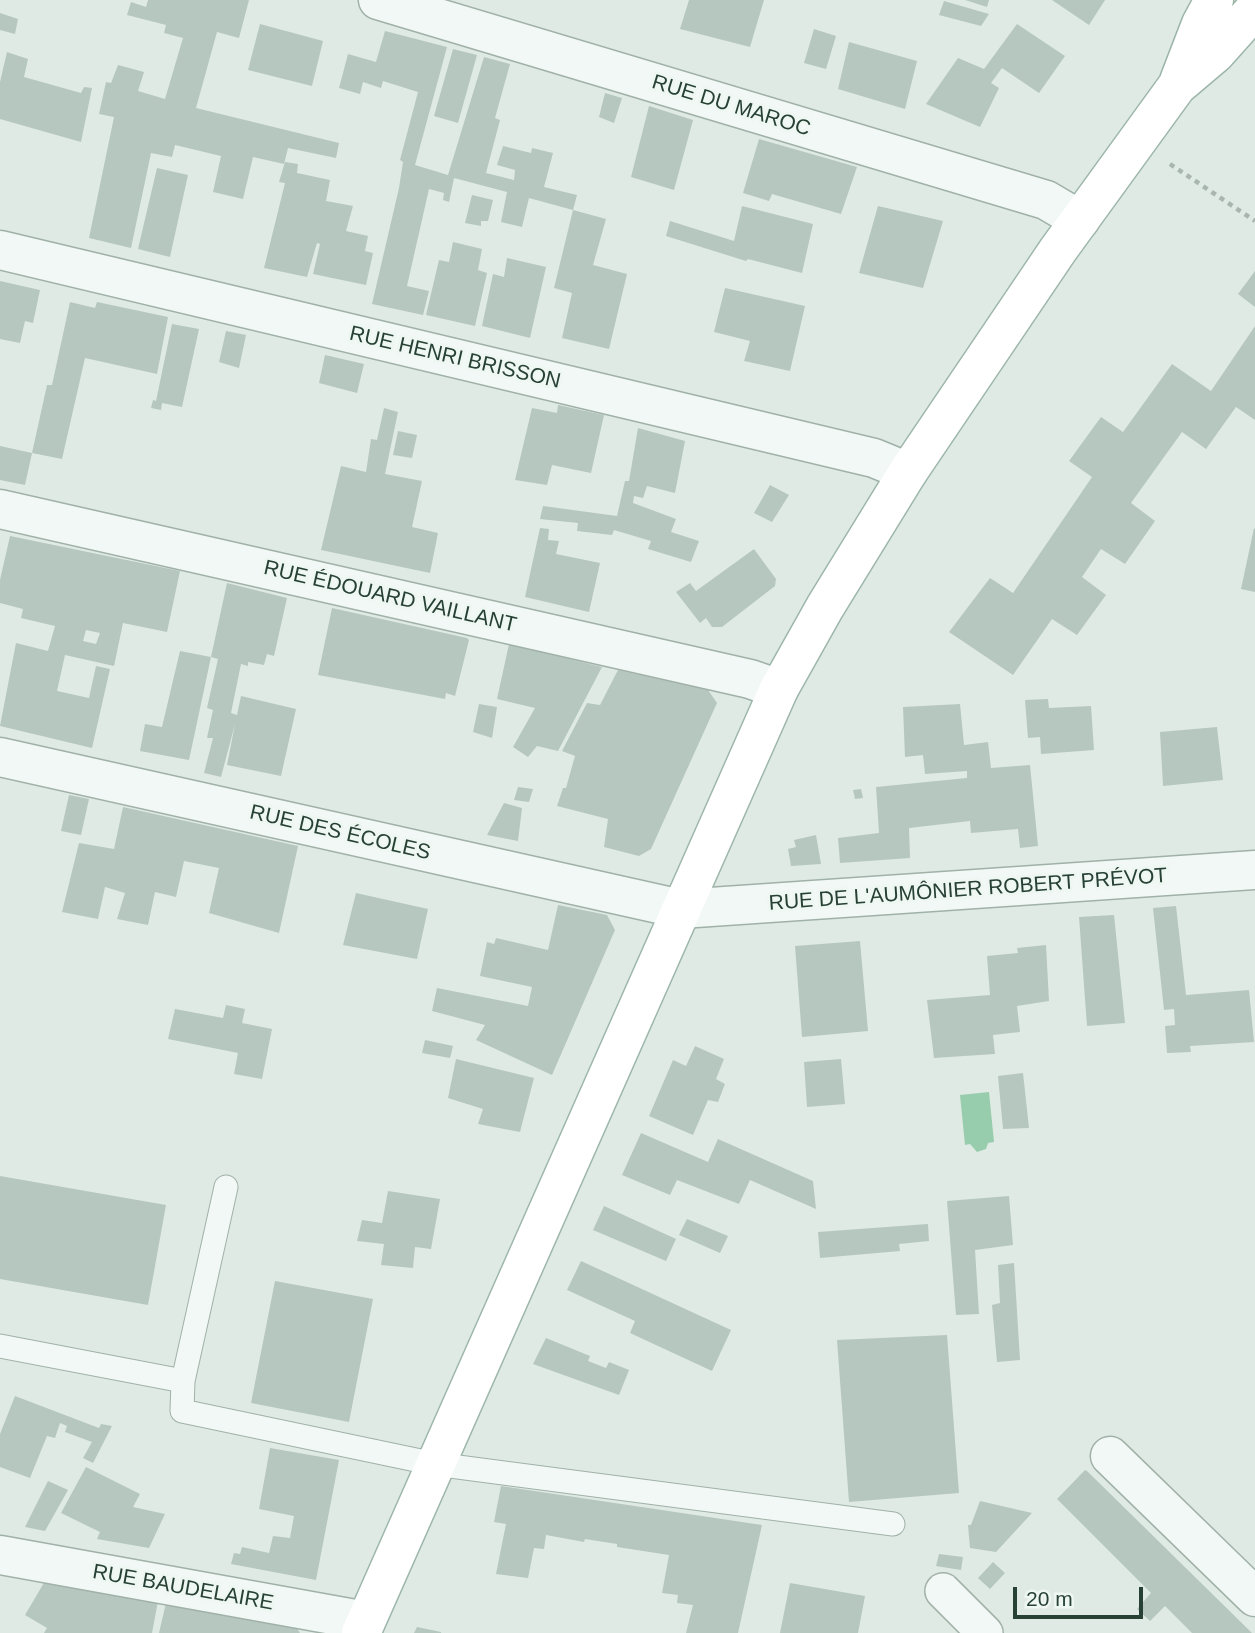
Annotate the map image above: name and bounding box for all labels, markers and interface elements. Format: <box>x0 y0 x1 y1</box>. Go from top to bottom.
street label: RUE DU MAROC <box>649 70 813 142</box>
street label: RUE HENRI BRISSON <box>347 321 563 395</box>
street label: RUE ÉDOUARD VAILLANT <box>261 556 519 638</box>
street label: RUE DES ÉCOLES <box>247 800 433 866</box>
street label: RUE DE L'AUMÔNIER ROBERT PRÉVOT <box>768 864 1168 916</box>
street label: RUE BAUDELAIRE <box>91 1560 275 1616</box>
scale bar <box>1017 1574 1146 1618</box>
text: 20 m <box>1026 1587 1073 1610</box>

